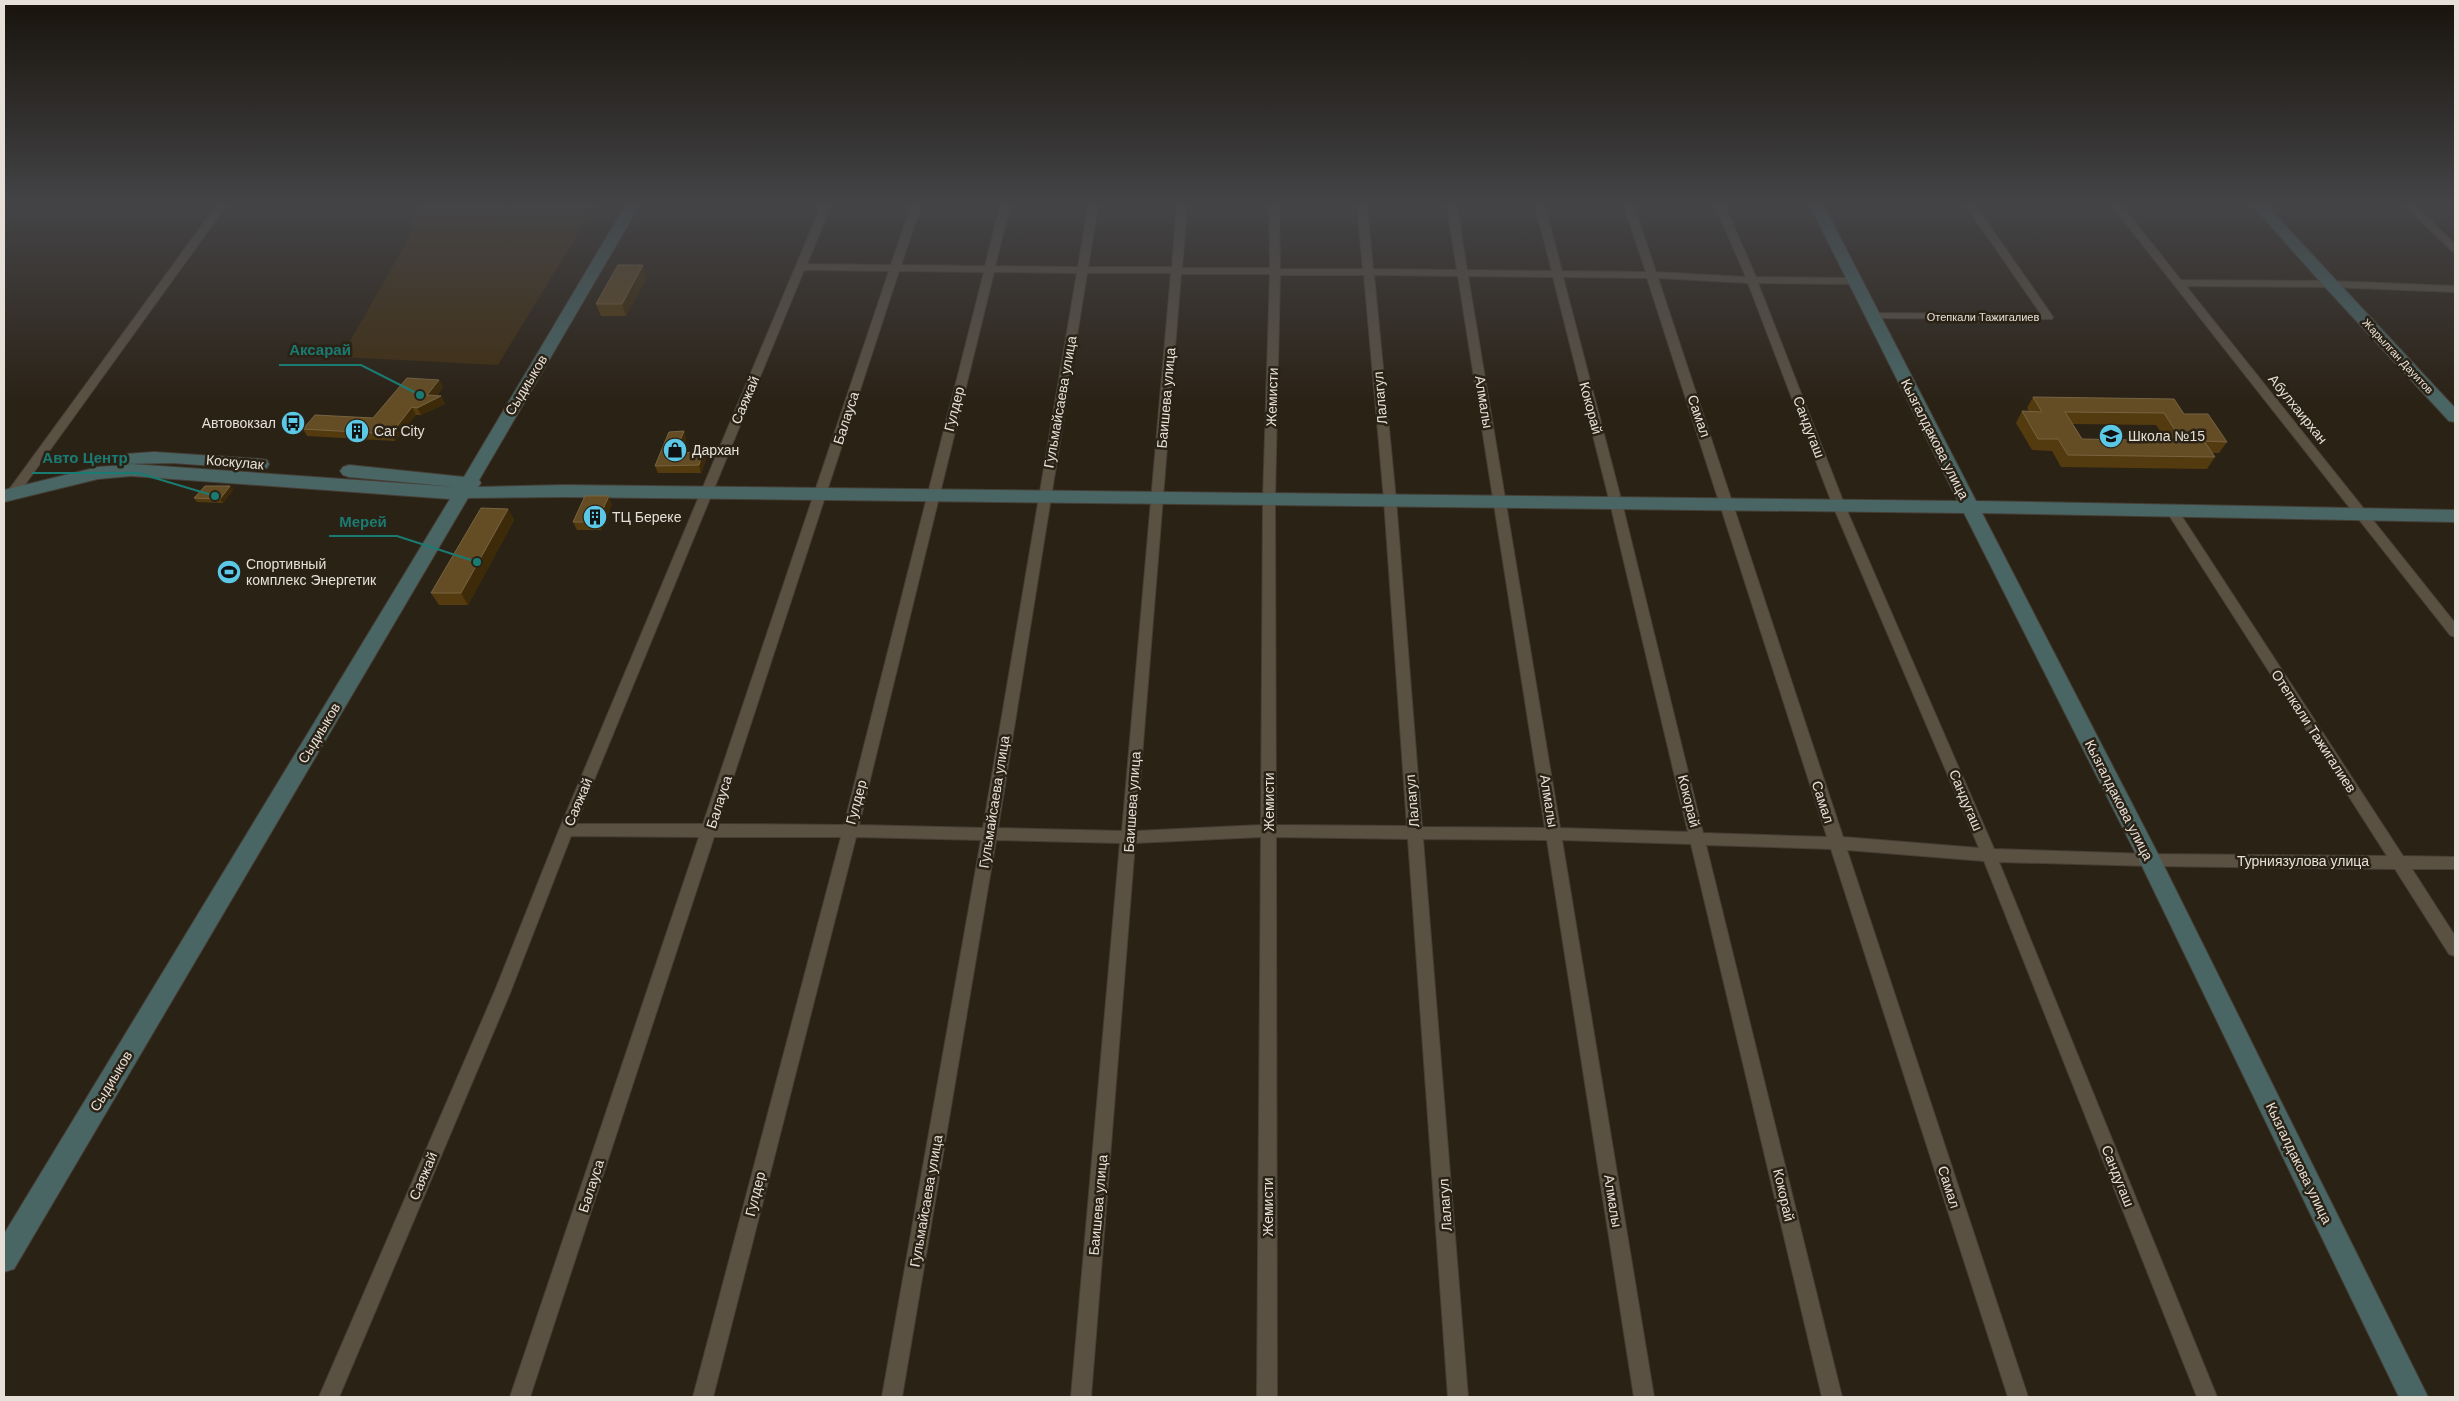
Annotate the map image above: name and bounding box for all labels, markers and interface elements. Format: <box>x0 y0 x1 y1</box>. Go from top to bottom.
street label: Отепкали Тажигалиев <box>1927 311 2039 323</box>
street label: Жарылган Дауитов <box>2360 316 2436 396</box>
street label: Гульмайсаева улица <box>1040 334 1080 469</box>
callout: Аксарай <box>279 335 361 365</box>
text: Аксарай <box>289 341 351 358</box>
street label: Баишева улица <box>1154 347 1178 449</box>
street label: Сыдиыков <box>502 352 550 418</box>
street label: Жемисти <box>1263 367 1281 427</box>
street label: Лалагул <box>1370 371 1390 425</box>
street label: Абулхаирхан <box>2265 371 2331 447</box>
street label: Саяжай <box>728 374 762 426</box>
street label: Алмалы <box>1472 374 1496 430</box>
street label: Кызгалдакова улица <box>1898 376 1972 502</box>
street label: Кокорай <box>1576 380 1606 436</box>
street label: Гулдер <box>941 385 967 433</box>
street label: Балауса <box>830 389 862 446</box>
street label: Самал <box>1684 393 1714 439</box>
street label: Сандугаш <box>1790 394 1828 460</box>
bus stop icon: Автовокзал <box>280 410 306 436</box>
place label: Автовокзал <box>202 415 276 431</box>
building icon: Car City <box>344 418 370 444</box>
place label: Car City <box>374 423 425 439</box>
school or university icon: Школа №15 <box>2098 423 2124 449</box>
place label: Школа №15 <box>2128 428 2205 444</box>
shop icon: Дархан <box>662 437 688 463</box>
place label: Дархан <box>692 442 739 458</box>
callout: Авто Центр <box>32 443 138 473</box>
text: Авто Центр <box>42 449 128 466</box>
street label: Коскулак <box>205 452 265 473</box>
building icon: ТЦ Береке <box>582 504 608 530</box>
callout: Мерей <box>329 506 397 536</box>
place label: ТЦ Береке <box>612 509 682 525</box>
text: Мерей <box>339 513 387 530</box>
place label: Спортивный комплекс Энергетик <box>246 556 377 588</box>
sports icon: Спортивный комплекс Энергетик <box>216 559 242 585</box>
street label: Отепкали Тажигалиев <box>2268 667 2360 795</box>
street label: Сыдиыков <box>295 700 343 766</box>
street label: Гульмайсаева улица <box>976 734 1012 869</box>
street label: Кызгалдакова улица <box>2082 737 2156 863</box>
street label: Баишева улица <box>1120 751 1144 853</box>
street label: Сандугаш <box>1946 767 1986 833</box>
street label: Жемисти <box>1261 772 1277 832</box>
street label: Балауса <box>703 773 735 830</box>
street label: Алмалы <box>1537 773 1561 829</box>
street label: Кокорай <box>1675 773 1703 829</box>
street label: Лалагул <box>1402 774 1422 828</box>
street label: Саяжай <box>561 776 595 828</box>
street label: Гулдер <box>842 778 870 826</box>
street label: Самал <box>1809 779 1837 825</box>
street label: Турниязулова улица <box>2237 853 2369 869</box>
street label: Сыдиыков <box>87 1048 135 1114</box>
street label: Кызгалдакова улица <box>2263 1100 2335 1226</box>
street label: Гульмайсаева улица <box>906 1133 946 1268</box>
street label: Сандугаш <box>2098 1143 2138 1209</box>
street label: Саяжай <box>406 1150 440 1202</box>
street label: Баишева улица <box>1086 1154 1110 1256</box>
street label: Балауса <box>575 1157 607 1214</box>
street label: Самал <box>1935 1164 1963 1210</box>
street label: Кокорай <box>1770 1167 1798 1223</box>
street label: Гулдер <box>742 1170 768 1218</box>
street label: Алмалы <box>1601 1173 1625 1229</box>
street label: Жемисти <box>1260 1177 1276 1237</box>
street label: Лалагул <box>1435 1178 1455 1232</box>

